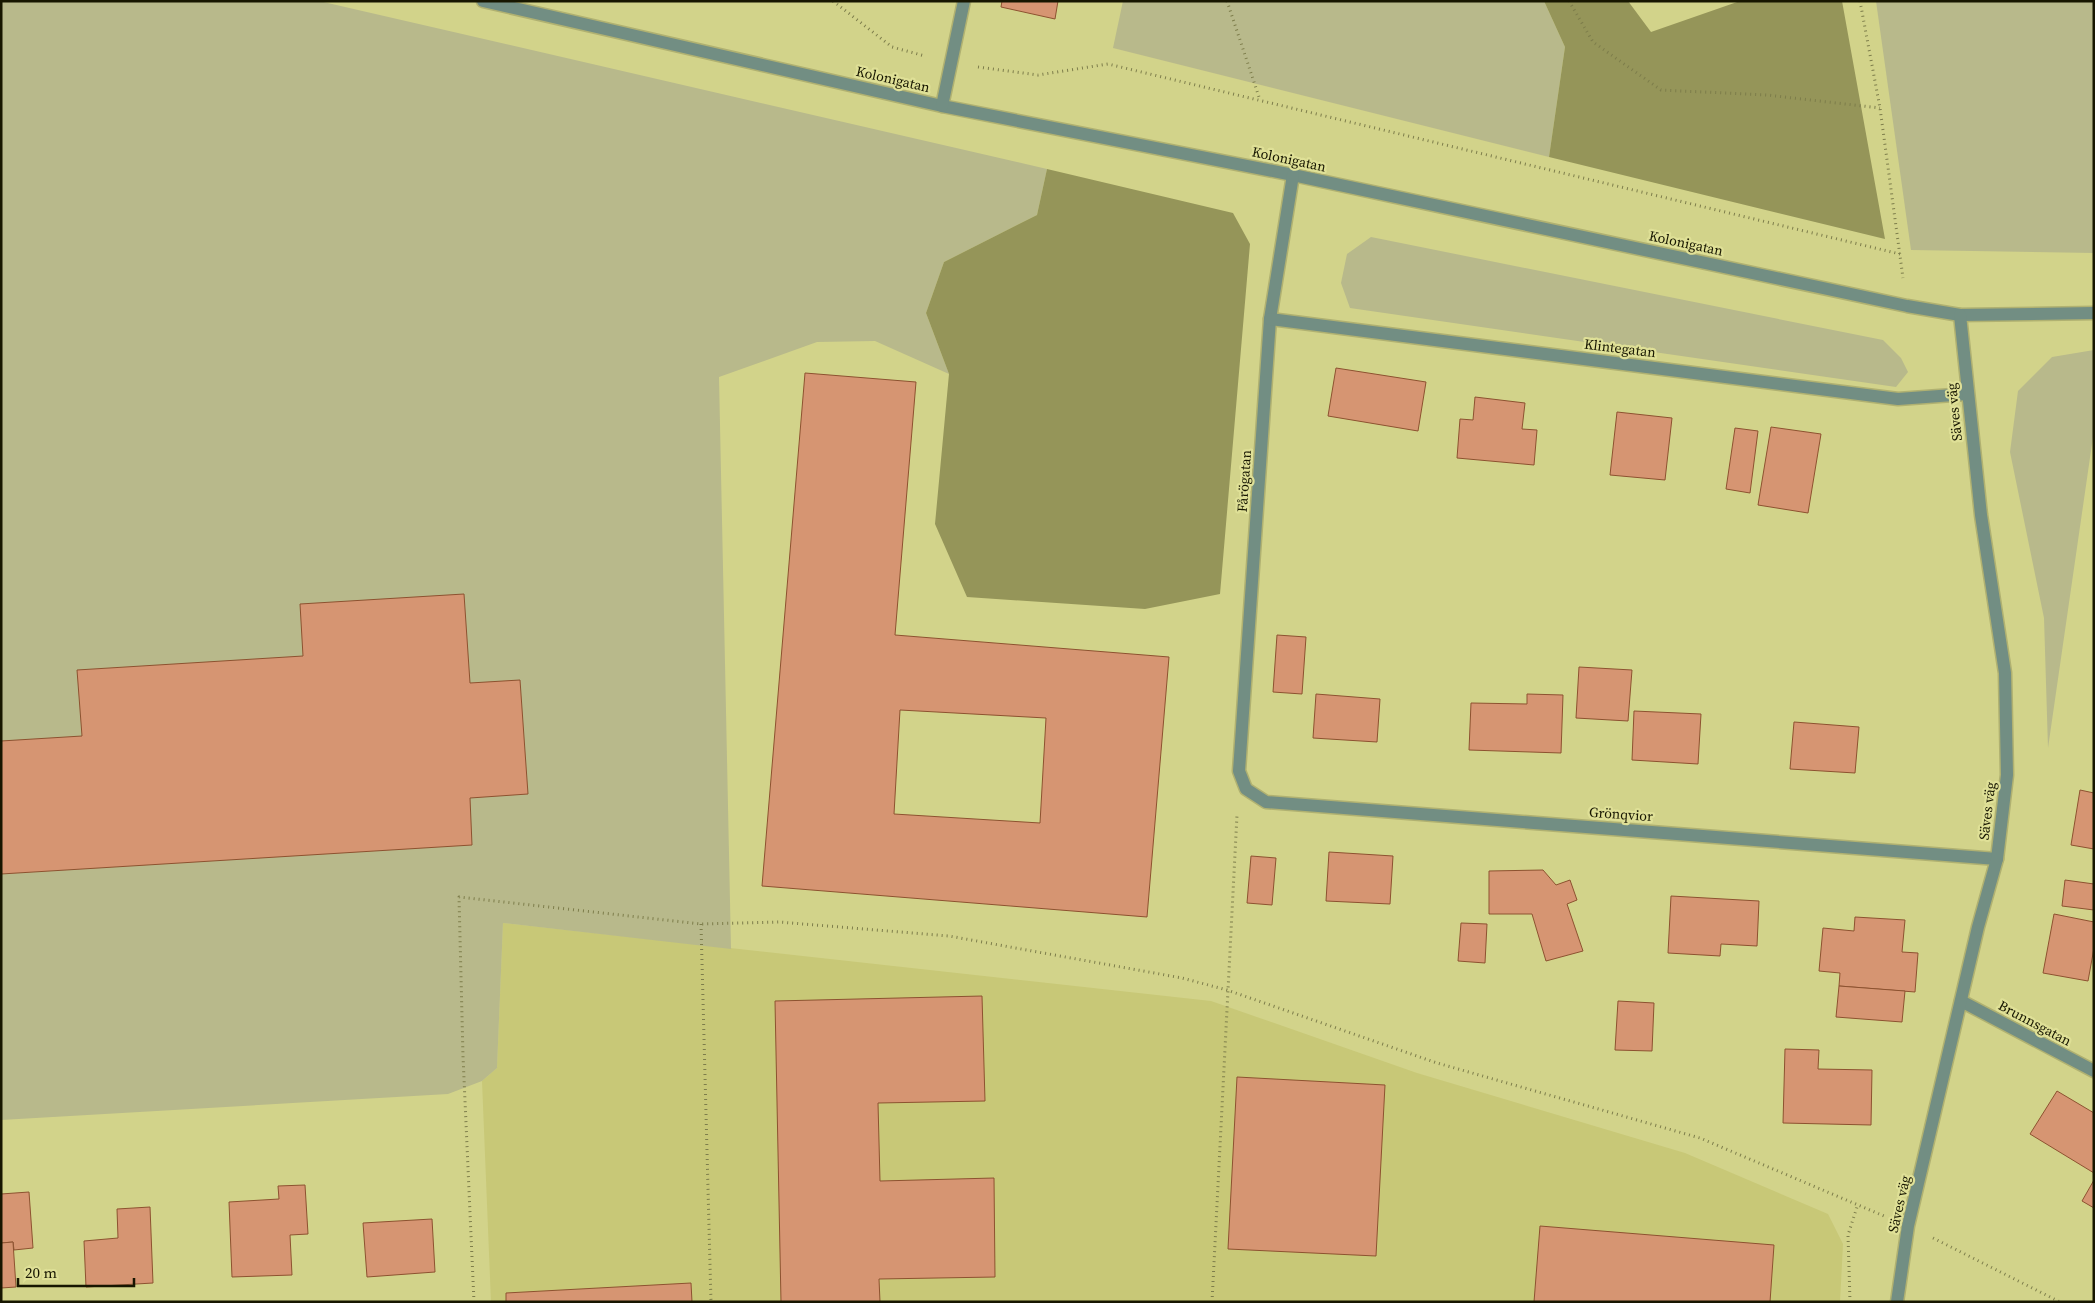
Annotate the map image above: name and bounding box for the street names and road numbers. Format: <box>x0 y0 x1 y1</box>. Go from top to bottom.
street label: Kolonigatan <box>854 61 932 97</box>
street label: Kolonigatan <box>1250 141 1328 177</box>
street label: Kolonigatan <box>1647 225 1725 261</box>
street label: Klintegatan <box>1583 334 1657 362</box>
street label: Säves väg <box>1941 382 1967 442</box>
street label: Fårögatan <box>1232 449 1256 513</box>
street label: Säves väg <box>1974 781 2000 841</box>
street label: Grönqvior <box>1588 802 1654 826</box>
street label: Brunnsgatan <box>1995 995 2076 1051</box>
street label: Säves väg <box>1883 1173 1915 1235</box>

